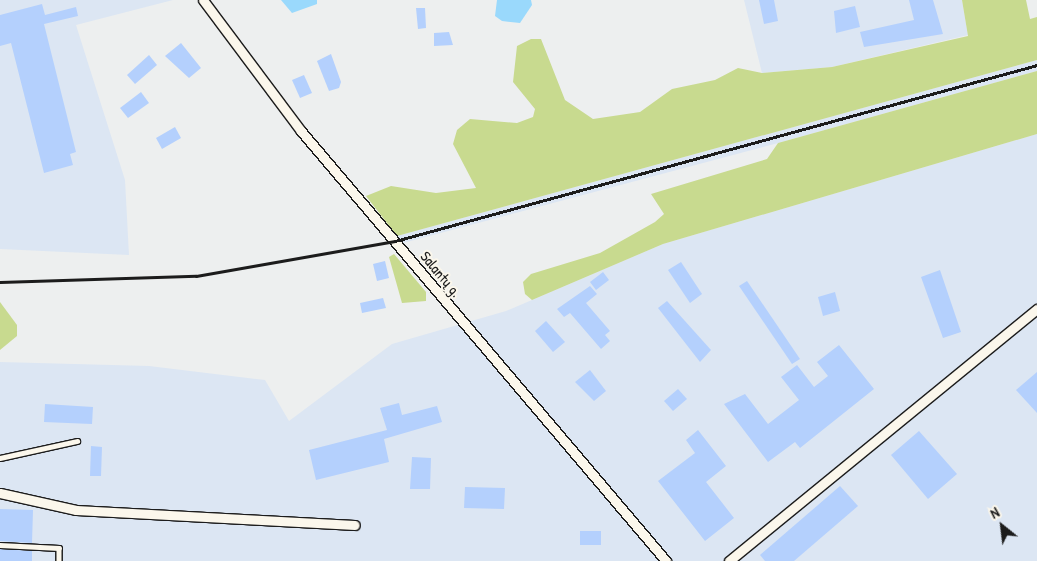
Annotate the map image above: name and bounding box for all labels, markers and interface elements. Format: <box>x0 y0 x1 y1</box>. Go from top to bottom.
street label: Salantų g. <box>417 248 465 300</box>
north arrow <box>977 501 1027 551</box>
text: N <box>987 502 1002 523</box>

